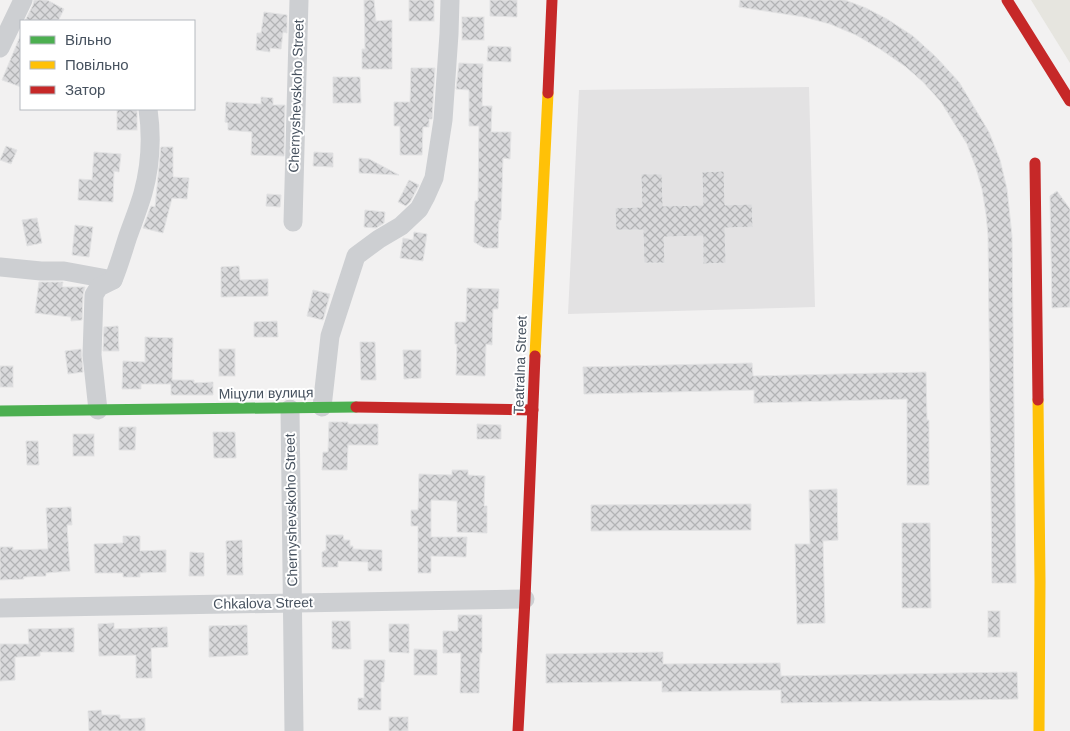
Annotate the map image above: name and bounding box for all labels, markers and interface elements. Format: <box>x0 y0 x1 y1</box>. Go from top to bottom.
street label: Chernyshevskoho Street <box>285 19 307 173</box>
legend <box>20 20 195 110</box>
text: Вільно <box>65 31 112 48</box>
text: Повільно <box>65 56 129 73</box>
text: Затор <box>65 81 105 98</box>
street label: Teatralna Street <box>510 315 530 415</box>
street label: Міцули вулиця <box>218 384 314 402</box>
street label: Chernyshevskoho Street <box>282 433 300 587</box>
street label: Chkalova Street <box>213 594 313 612</box>

